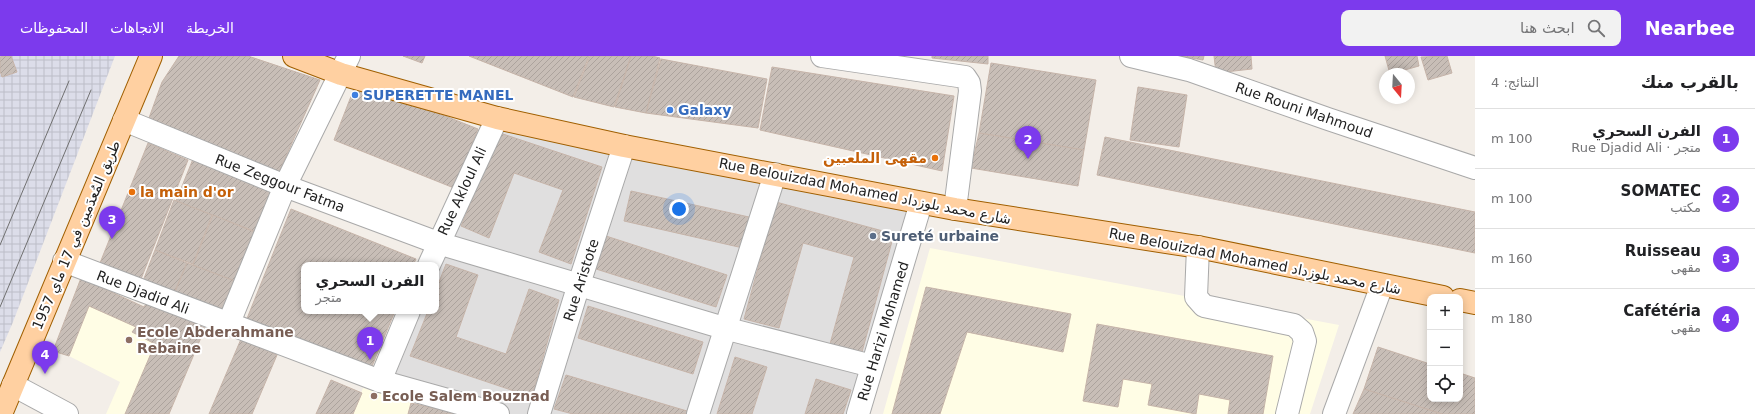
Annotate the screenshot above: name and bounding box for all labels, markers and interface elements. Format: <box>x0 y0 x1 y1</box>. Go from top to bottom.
search box <box>1341 10 1621 46</box>
icon: search <box>1585 17 1607 39</box>
text: Nearbee <box>1645 17 1735 39</box>
text: ابحث هنا <box>1520 19 1575 37</box>
text: المحفوظات <box>20 20 88 36</box>
text: الاتجاهات <box>110 20 164 36</box>
text: الخريطة <box>186 20 234 36</box>
north arrow <box>1379 68 1415 104</box>
text: بالقرب منك <box>1641 72 1739 92</box>
text: النتائج: 4 <box>1491 75 1539 90</box>
street label: Rue Rouni Mahmoud <box>1233 79 1375 141</box>
place label: SUPERETTE MANEL <box>363 87 514 103</box>
marker: SUPERETTE MANEL <box>350 90 360 100</box>
place label: Galaxy <box>678 102 731 118</box>
marker: Galaxy <box>665 105 675 115</box>
text: الفرن السحري <box>1592 122 1701 140</box>
pin: 2 <box>1015 126 1041 159</box>
text: 100 m <box>1491 131 1533 146</box>
text: 1 <box>1721 131 1731 146</box>
street label: طريق المُعدَمين في 17 ماي 1957 <box>29 138 124 332</box>
text: متجر · Rue Djadid Ali <box>1571 140 1701 155</box>
street label: Rue Akloul Ali <box>435 144 489 238</box>
place label: مقهى الملعبين <box>823 150 927 167</box>
street label: Rue Zeggour Fatma <box>213 151 347 215</box>
marker: مقهى الملعبين <box>930 153 940 163</box>
street label: Rue Belouizdad Mohamed شارع محمد بلوزداد <box>717 155 1012 228</box>
text: SOMATEC <box>1621 182 1701 200</box>
place label: la main d'or <box>140 184 234 200</box>
marker: la main d'or <box>127 187 137 197</box>
text: 100 m <box>1491 191 1533 206</box>
text: 2 <box>1721 191 1731 206</box>
your location <box>669 199 689 219</box>
text: مكتب <box>1670 200 1701 215</box>
pin: 3 <box>99 206 125 239</box>
street label: Rue Belouizdad Mohamed شارع محمد بلوزداد <box>1107 225 1402 298</box>
place label: Sureté urbaine <box>881 228 999 244</box>
marker: Sureté urbaine <box>868 231 878 241</box>
street label: Rue Aristote <box>560 237 602 323</box>
text: Ruisseau <box>1625 242 1701 260</box>
text: 160 m <box>1491 251 1533 266</box>
text: 3 <box>1721 251 1731 266</box>
street label: Rue Harizi Mohamed <box>854 259 912 403</box>
text: مقهى <box>1671 260 1701 275</box>
popup <box>301 262 439 314</box>
street label: Rue Djadid Ali <box>94 267 192 317</box>
text: الفرن السحري <box>316 272 424 290</box>
text: متجر <box>316 290 342 305</box>
map controls <box>1427 294 1463 402</box>
button: + <box>1427 294 1463 330</box>
text: Cafétéria <box>1623 302 1701 320</box>
text: 180 m <box>1491 311 1533 326</box>
text: 4 <box>1721 311 1731 326</box>
text: مقهى <box>1671 320 1701 335</box>
place label: Ecole Abderahmane Rebaine <box>137 324 294 356</box>
pin: 1 <box>357 327 383 360</box>
button: − <box>1427 330 1463 366</box>
marker: Ecole Abderahmane Rebaine <box>124 335 134 345</box>
pin: 4 <box>32 341 58 374</box>
button: locate <box>1427 366 1463 402</box>
place label: Ecole Salem Bouznad <box>382 388 550 404</box>
marker: Ecole Salem Bouznad <box>369 391 379 401</box>

